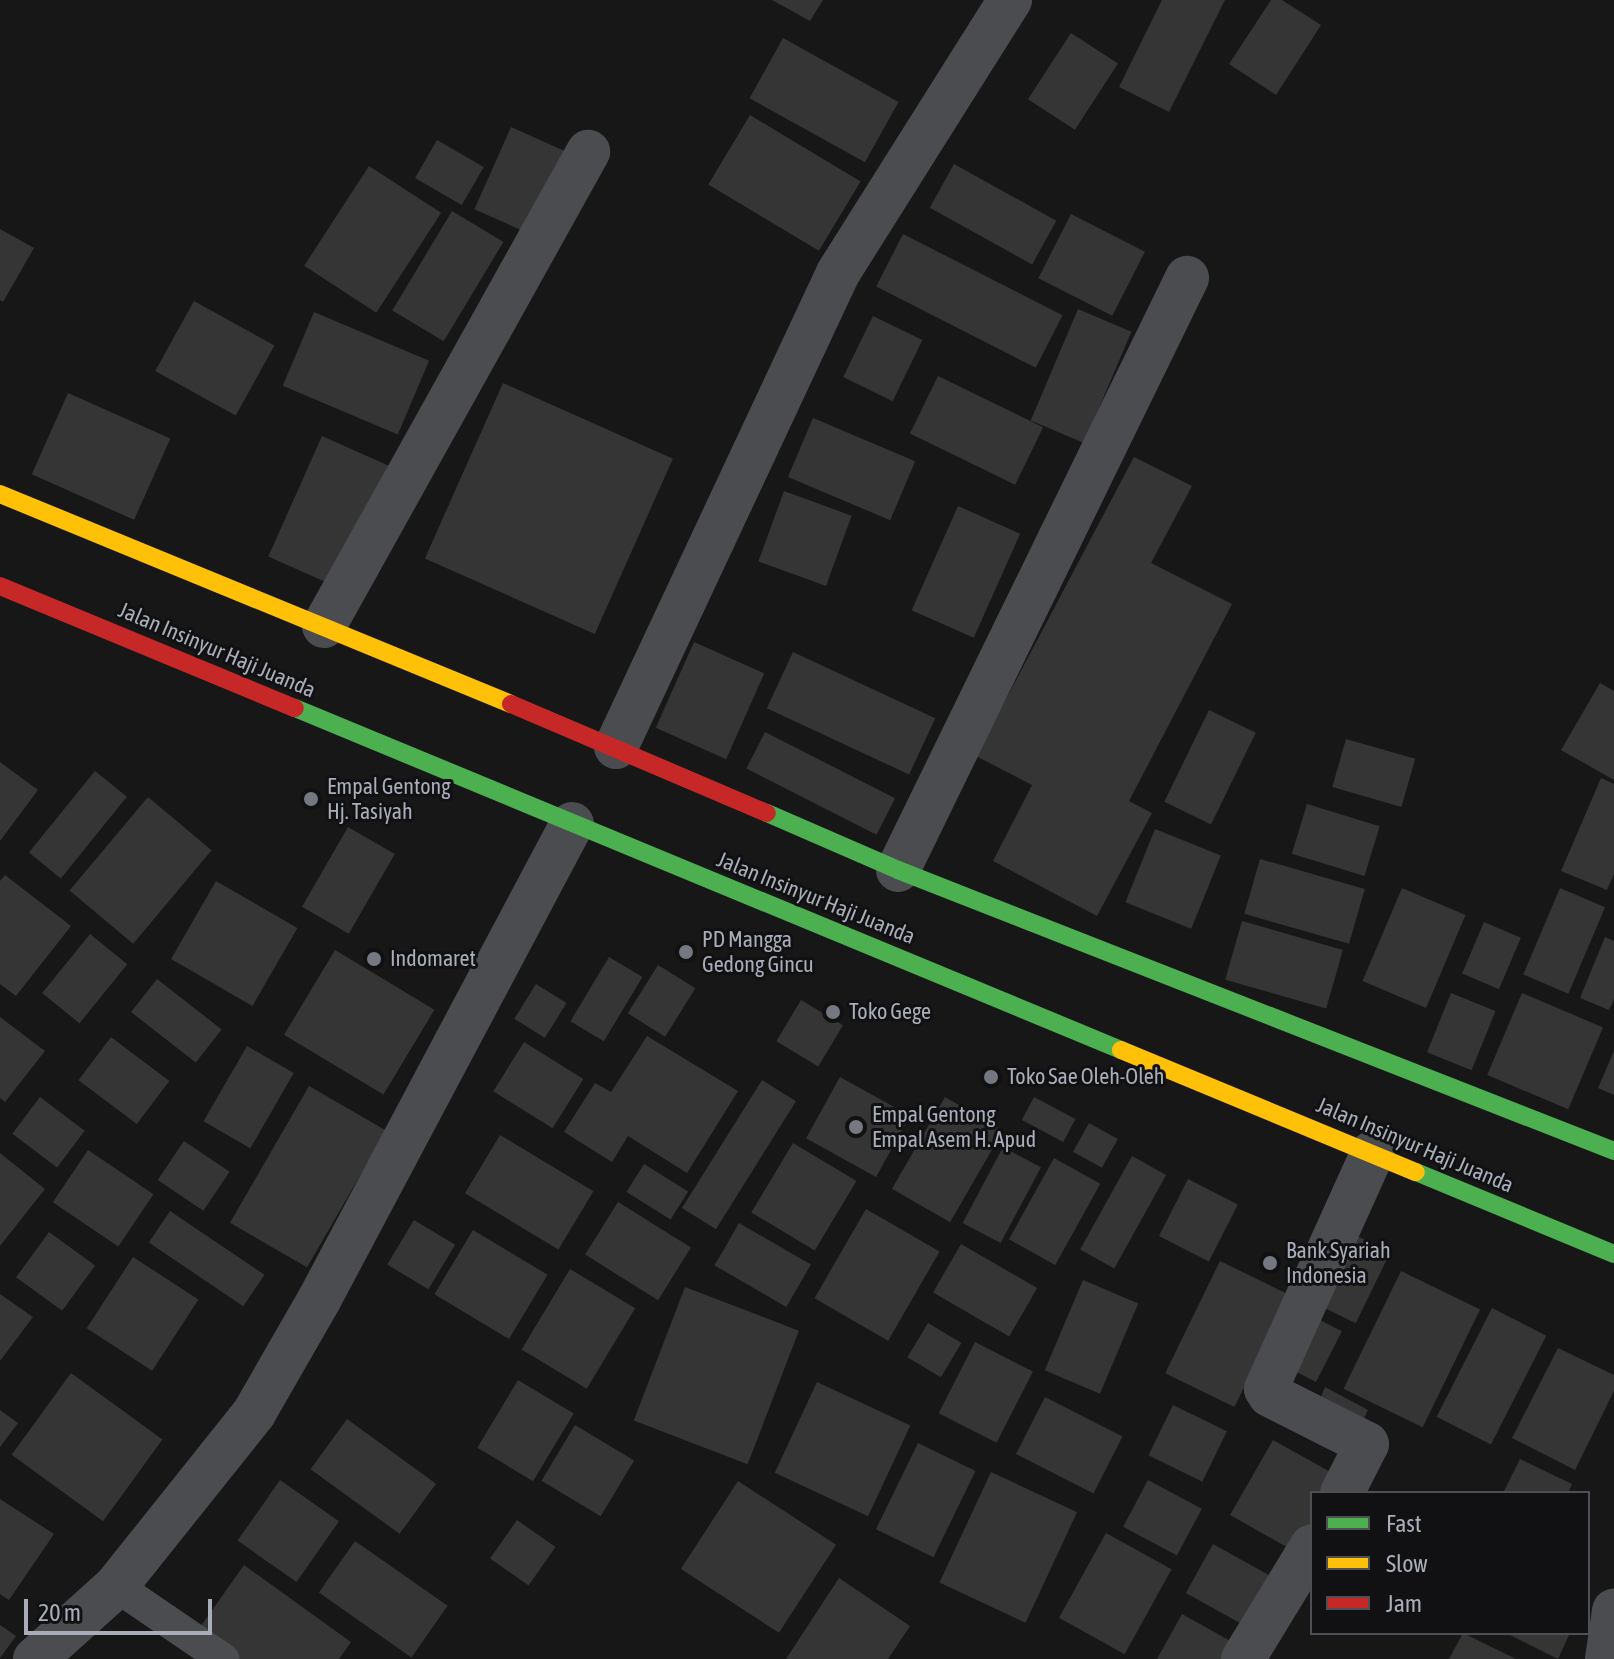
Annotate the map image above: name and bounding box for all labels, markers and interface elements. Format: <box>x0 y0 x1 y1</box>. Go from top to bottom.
street label: Jalan Insinyur Haji Juanda <box>115 597 319 703</box>
place label: Empal Gentong Hj. Tasiyah <box>327 773 451 824</box>
marker: Empal Gentong Hj. Tasiyah <box>302 790 320 808</box>
street label: Jalan Insinyur Haji Juanda <box>713 846 919 950</box>
place label: PD Mangga Gedong Gincu <box>702 926 814 978</box>
marker: PD Mangga Gedong Gincu <box>677 943 695 961</box>
place label: Indomaret <box>390 946 476 972</box>
marker: Indomaret <box>365 950 383 968</box>
place label: Toko Gege <box>849 999 931 1025</box>
marker: Toko Gege <box>824 1003 842 1021</box>
place label: Toko Sae Oleh-Oleh <box>1007 1064 1164 1090</box>
marker: Toko Sae Oleh-Oleh <box>982 1068 1000 1086</box>
street label: Jalan Insinyur Haji Juanda <box>1313 1092 1517 1198</box>
place label: Empal Gentong Empal Asem H. Apud <box>872 1101 1036 1152</box>
marker: Empal Gentong Empal Asem H. Apud <box>847 1118 865 1136</box>
place label: Bank Syariah Indonesia <box>1286 1237 1391 1288</box>
marker: Bank Syariah Indonesia <box>1261 1254 1279 1272</box>
legend <box>1310 1491 1590 1635</box>
text: Fast <box>1386 1510 1422 1537</box>
text: Slow <box>1386 1550 1428 1577</box>
scale bar <box>28 1583 216 1633</box>
text: Jam <box>1386 1590 1422 1617</box>
text: 20 m <box>38 1599 81 1626</box>

